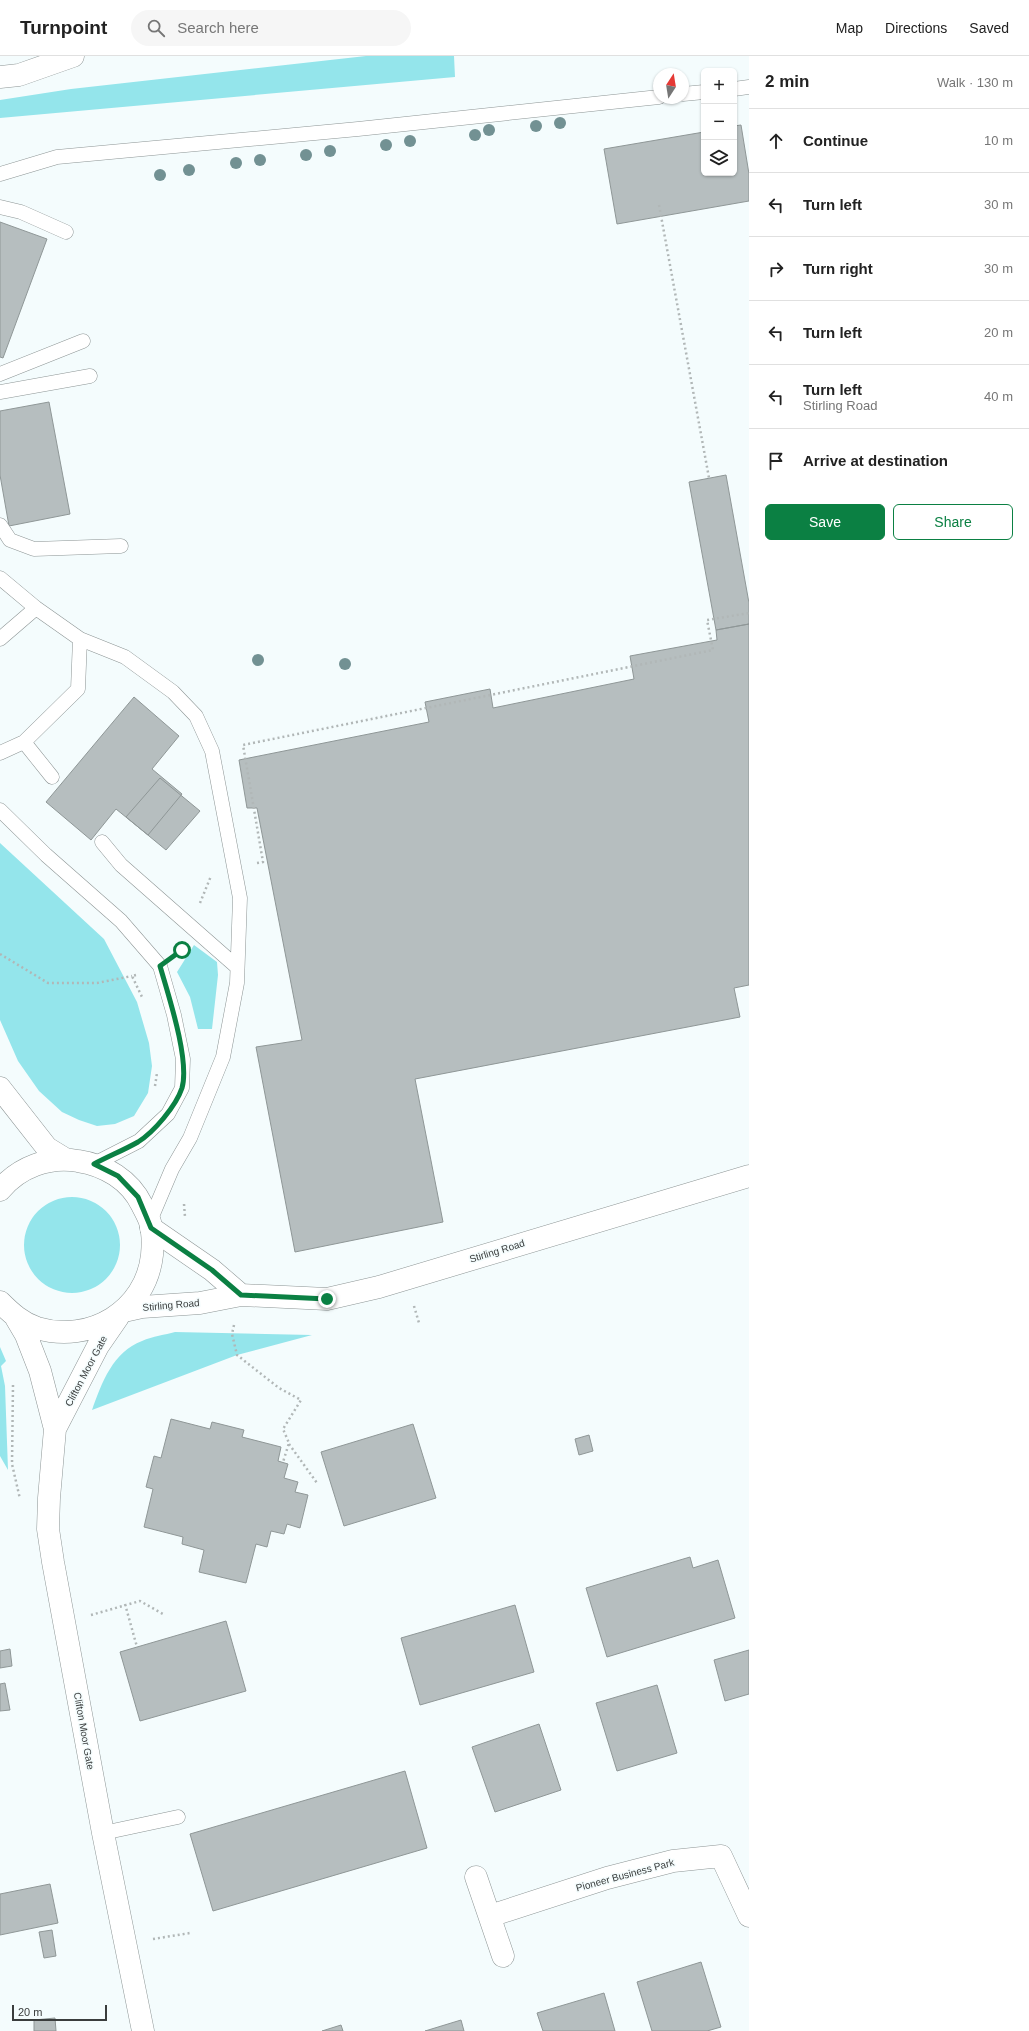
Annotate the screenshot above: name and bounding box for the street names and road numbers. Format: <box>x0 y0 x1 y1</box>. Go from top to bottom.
street label: Stirling Road <box>468 1237 526 1265</box>
street label: Stirling Road <box>142 1297 200 1313</box>
street label: Clifton Moor Gate <box>63 1333 109 1408</box>
street label: Clifton Moor Gate <box>72 1691 96 1771</box>
street label: Pioneer Business Park <box>575 1856 676 1893</box>

